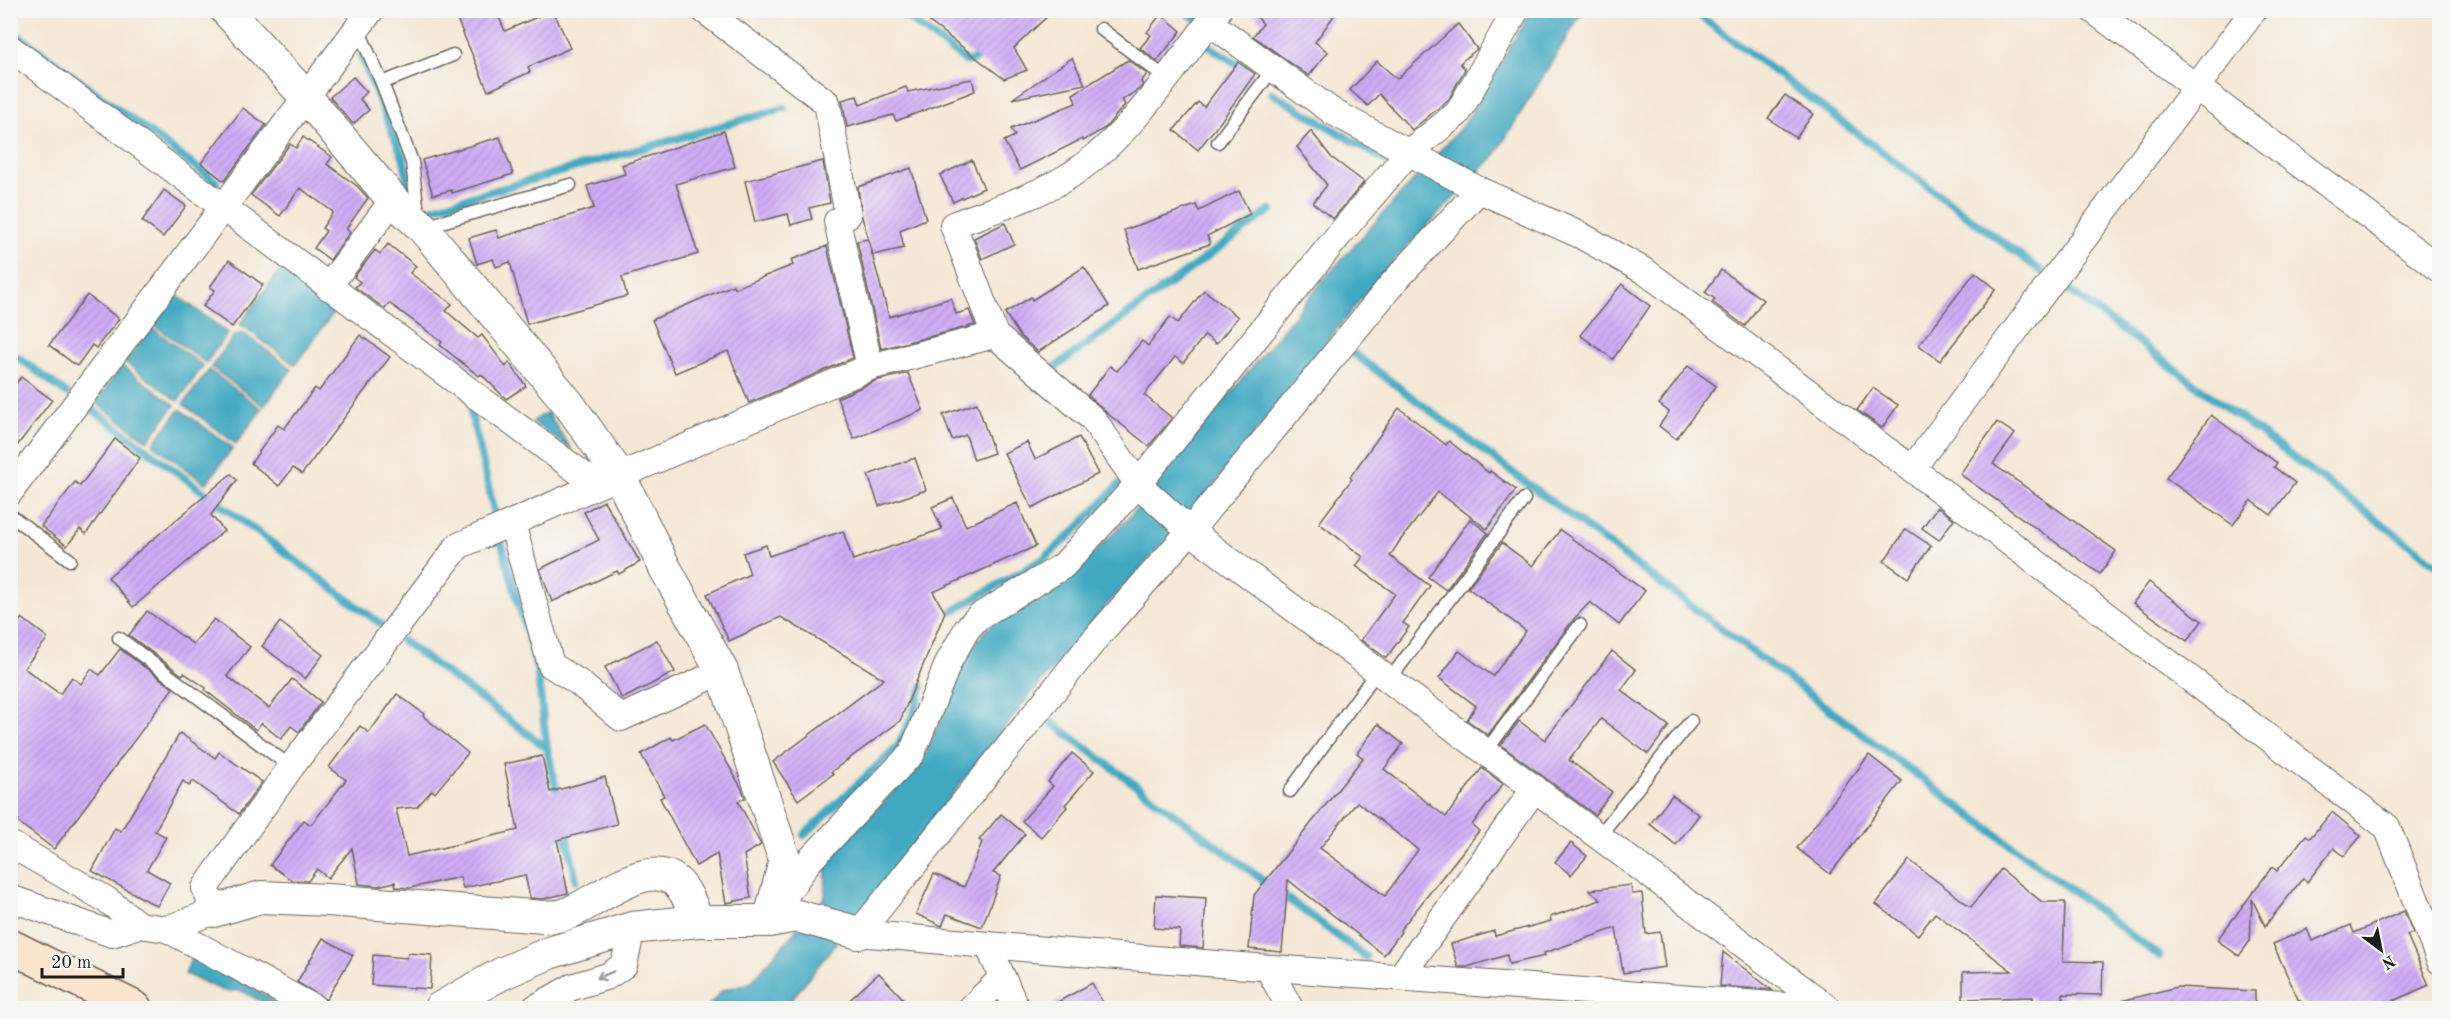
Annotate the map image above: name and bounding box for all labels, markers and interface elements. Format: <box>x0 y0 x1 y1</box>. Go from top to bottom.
north arrow <box>2351 920 2411 980</box>
scale bar <box>42 941 123 979</box>
text: N <box>2378 951 2397 971</box>
text: 20 m <box>51 954 91 972</box>
one-way arrow <box>597 970 615 982</box>

